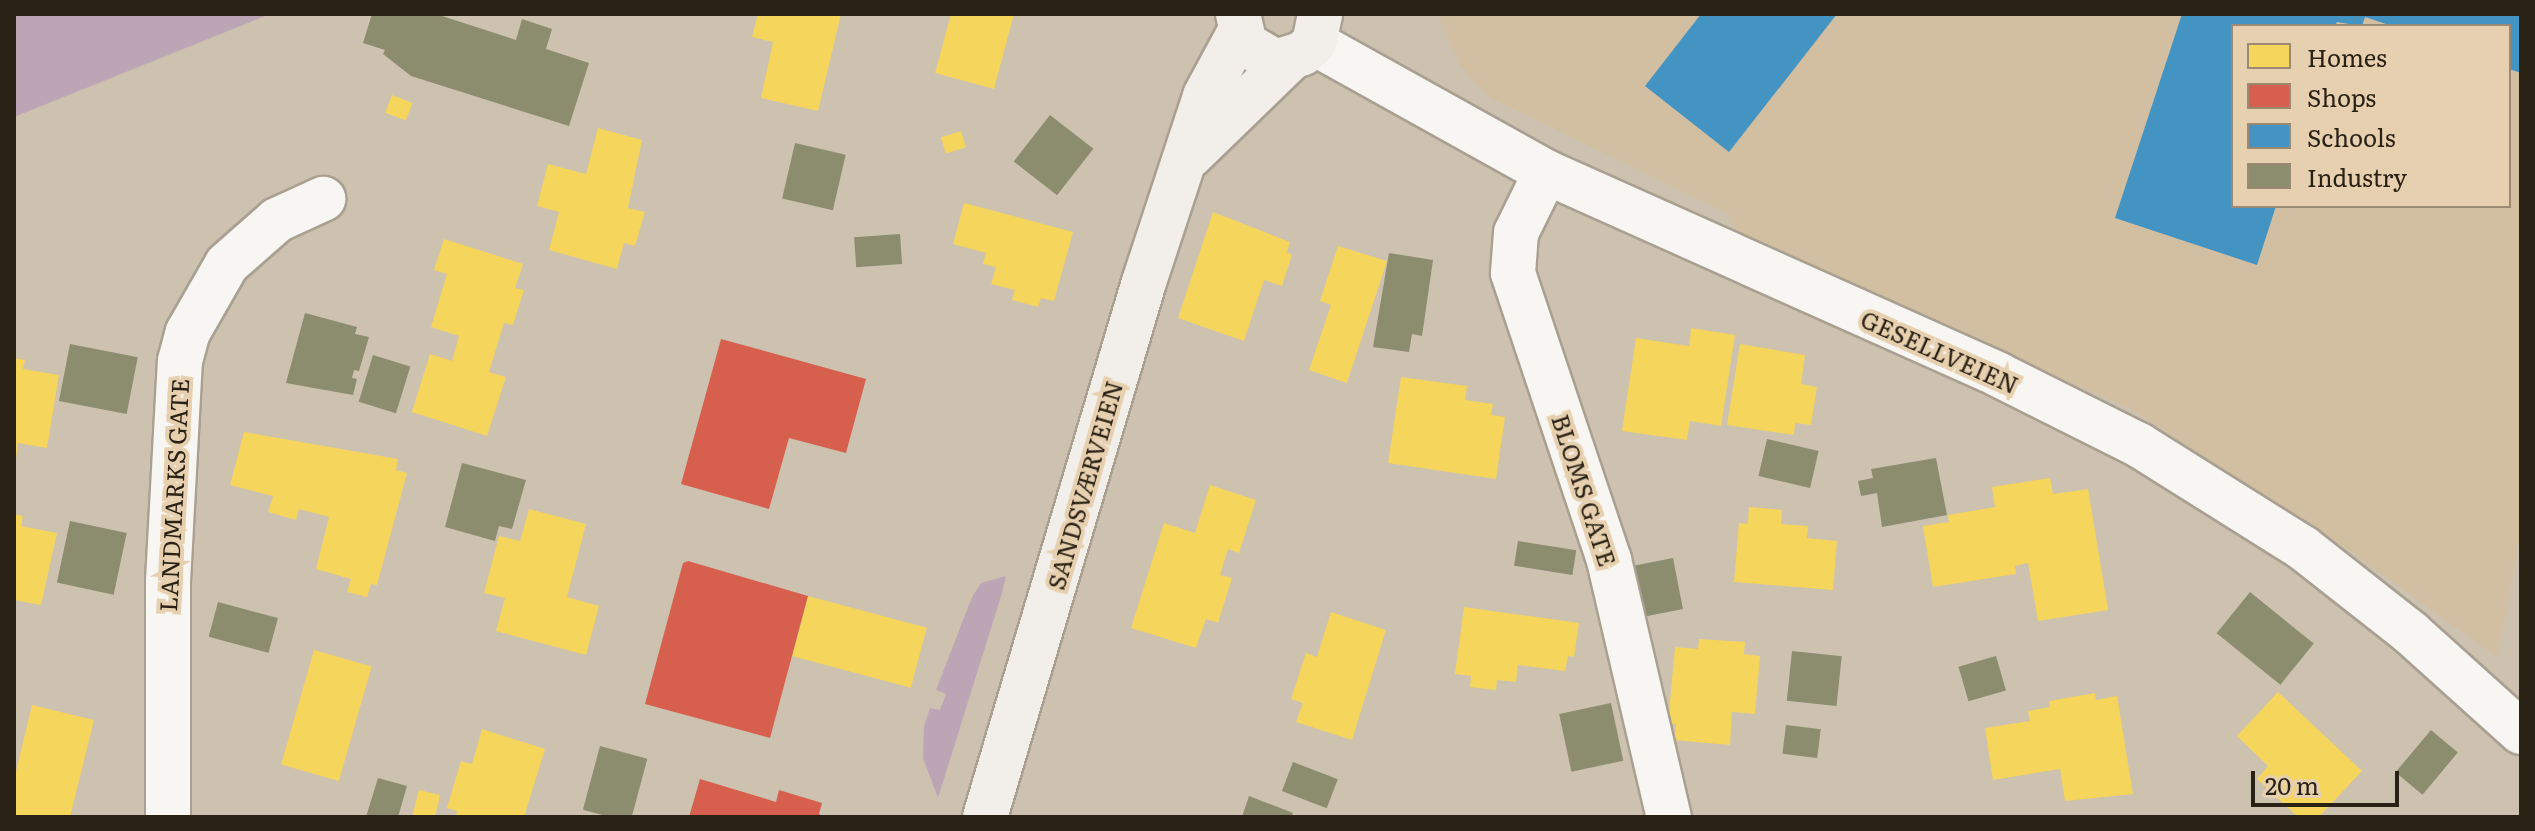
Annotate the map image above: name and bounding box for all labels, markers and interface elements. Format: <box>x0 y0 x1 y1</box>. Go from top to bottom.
legend <box>2231 24 2511 208</box>
text: Homes <box>2307 39 2387 74</box>
text: Shops <box>2307 79 2376 114</box>
text: Schools <box>2307 119 2396 154</box>
text: Industry <box>2307 159 2407 194</box>
street label: GESELLVEIEN <box>1857 303 2023 399</box>
street label: SANDSVÆRVEIEN <box>1040 377 1128 593</box>
street label: LANDMARKS GATE <box>153 378 193 612</box>
street label: BLOMS GATE <box>1547 410 1623 570</box>
scale bar <box>2255 755 2403 805</box>
text: 20 m <box>2265 767 2319 802</box>

